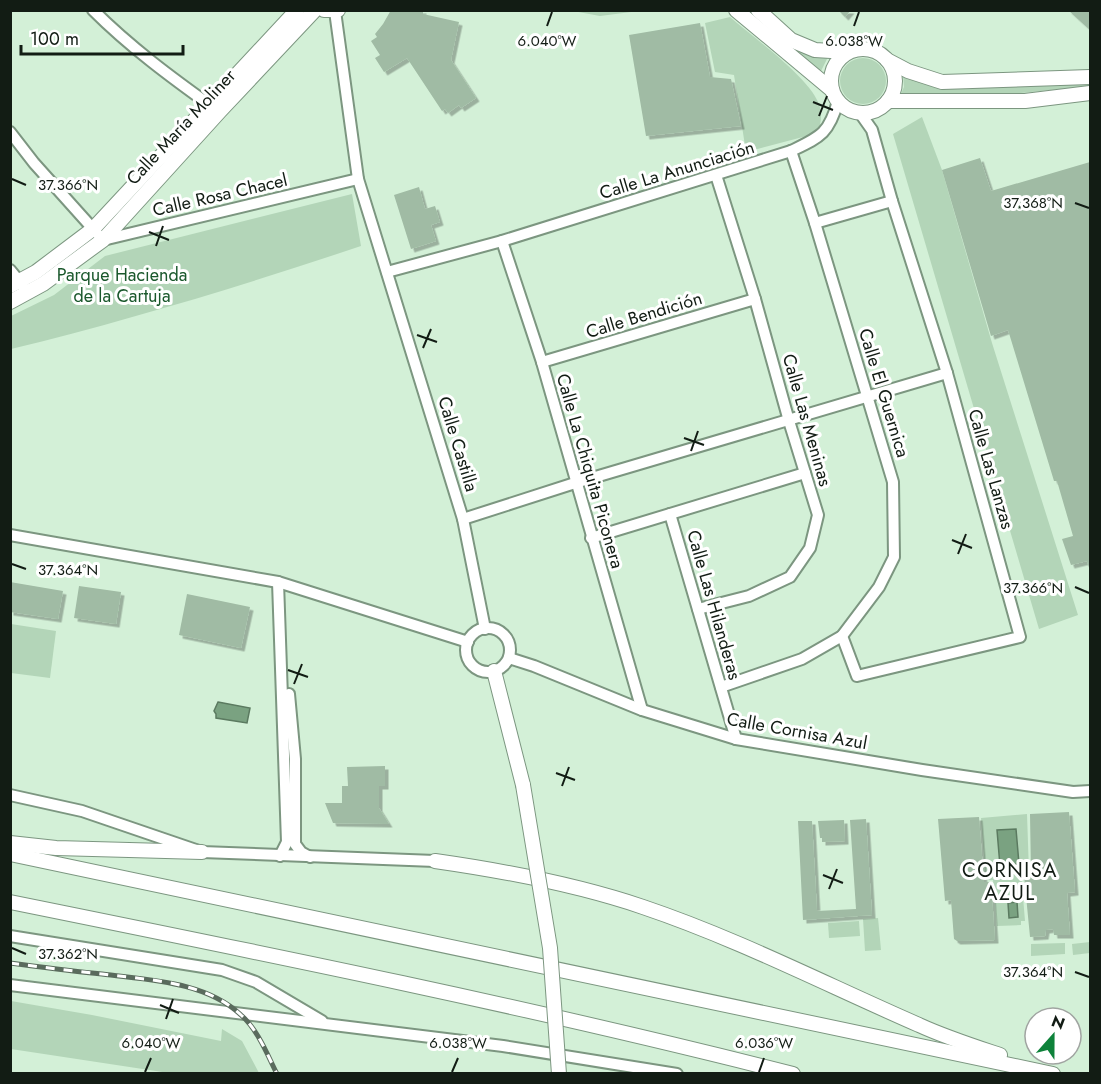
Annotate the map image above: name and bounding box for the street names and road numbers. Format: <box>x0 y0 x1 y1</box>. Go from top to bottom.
street label: Calle María Moliner <box>120 63 242 191</box>
street label: Calle La Anunciación <box>596 134 758 206</box>
street label: Calle Rosa Chacel <box>150 167 290 223</box>
street label: Calle Bendición <box>583 285 705 345</box>
street label: Calle El Guernica <box>852 325 916 461</box>
street label: Calle Las Meninas <box>776 351 838 489</box>
street label: Calle La Chiquita Piconera <box>550 370 630 572</box>
street label: Calle Castilla <box>431 393 485 495</box>
street label: Calle Las Lanzas <box>961 406 1021 532</box>
street label: Calle Las Hilanderas <box>680 527 748 683</box>
street label: Calle Cornisa Azul <box>725 706 869 756</box>

